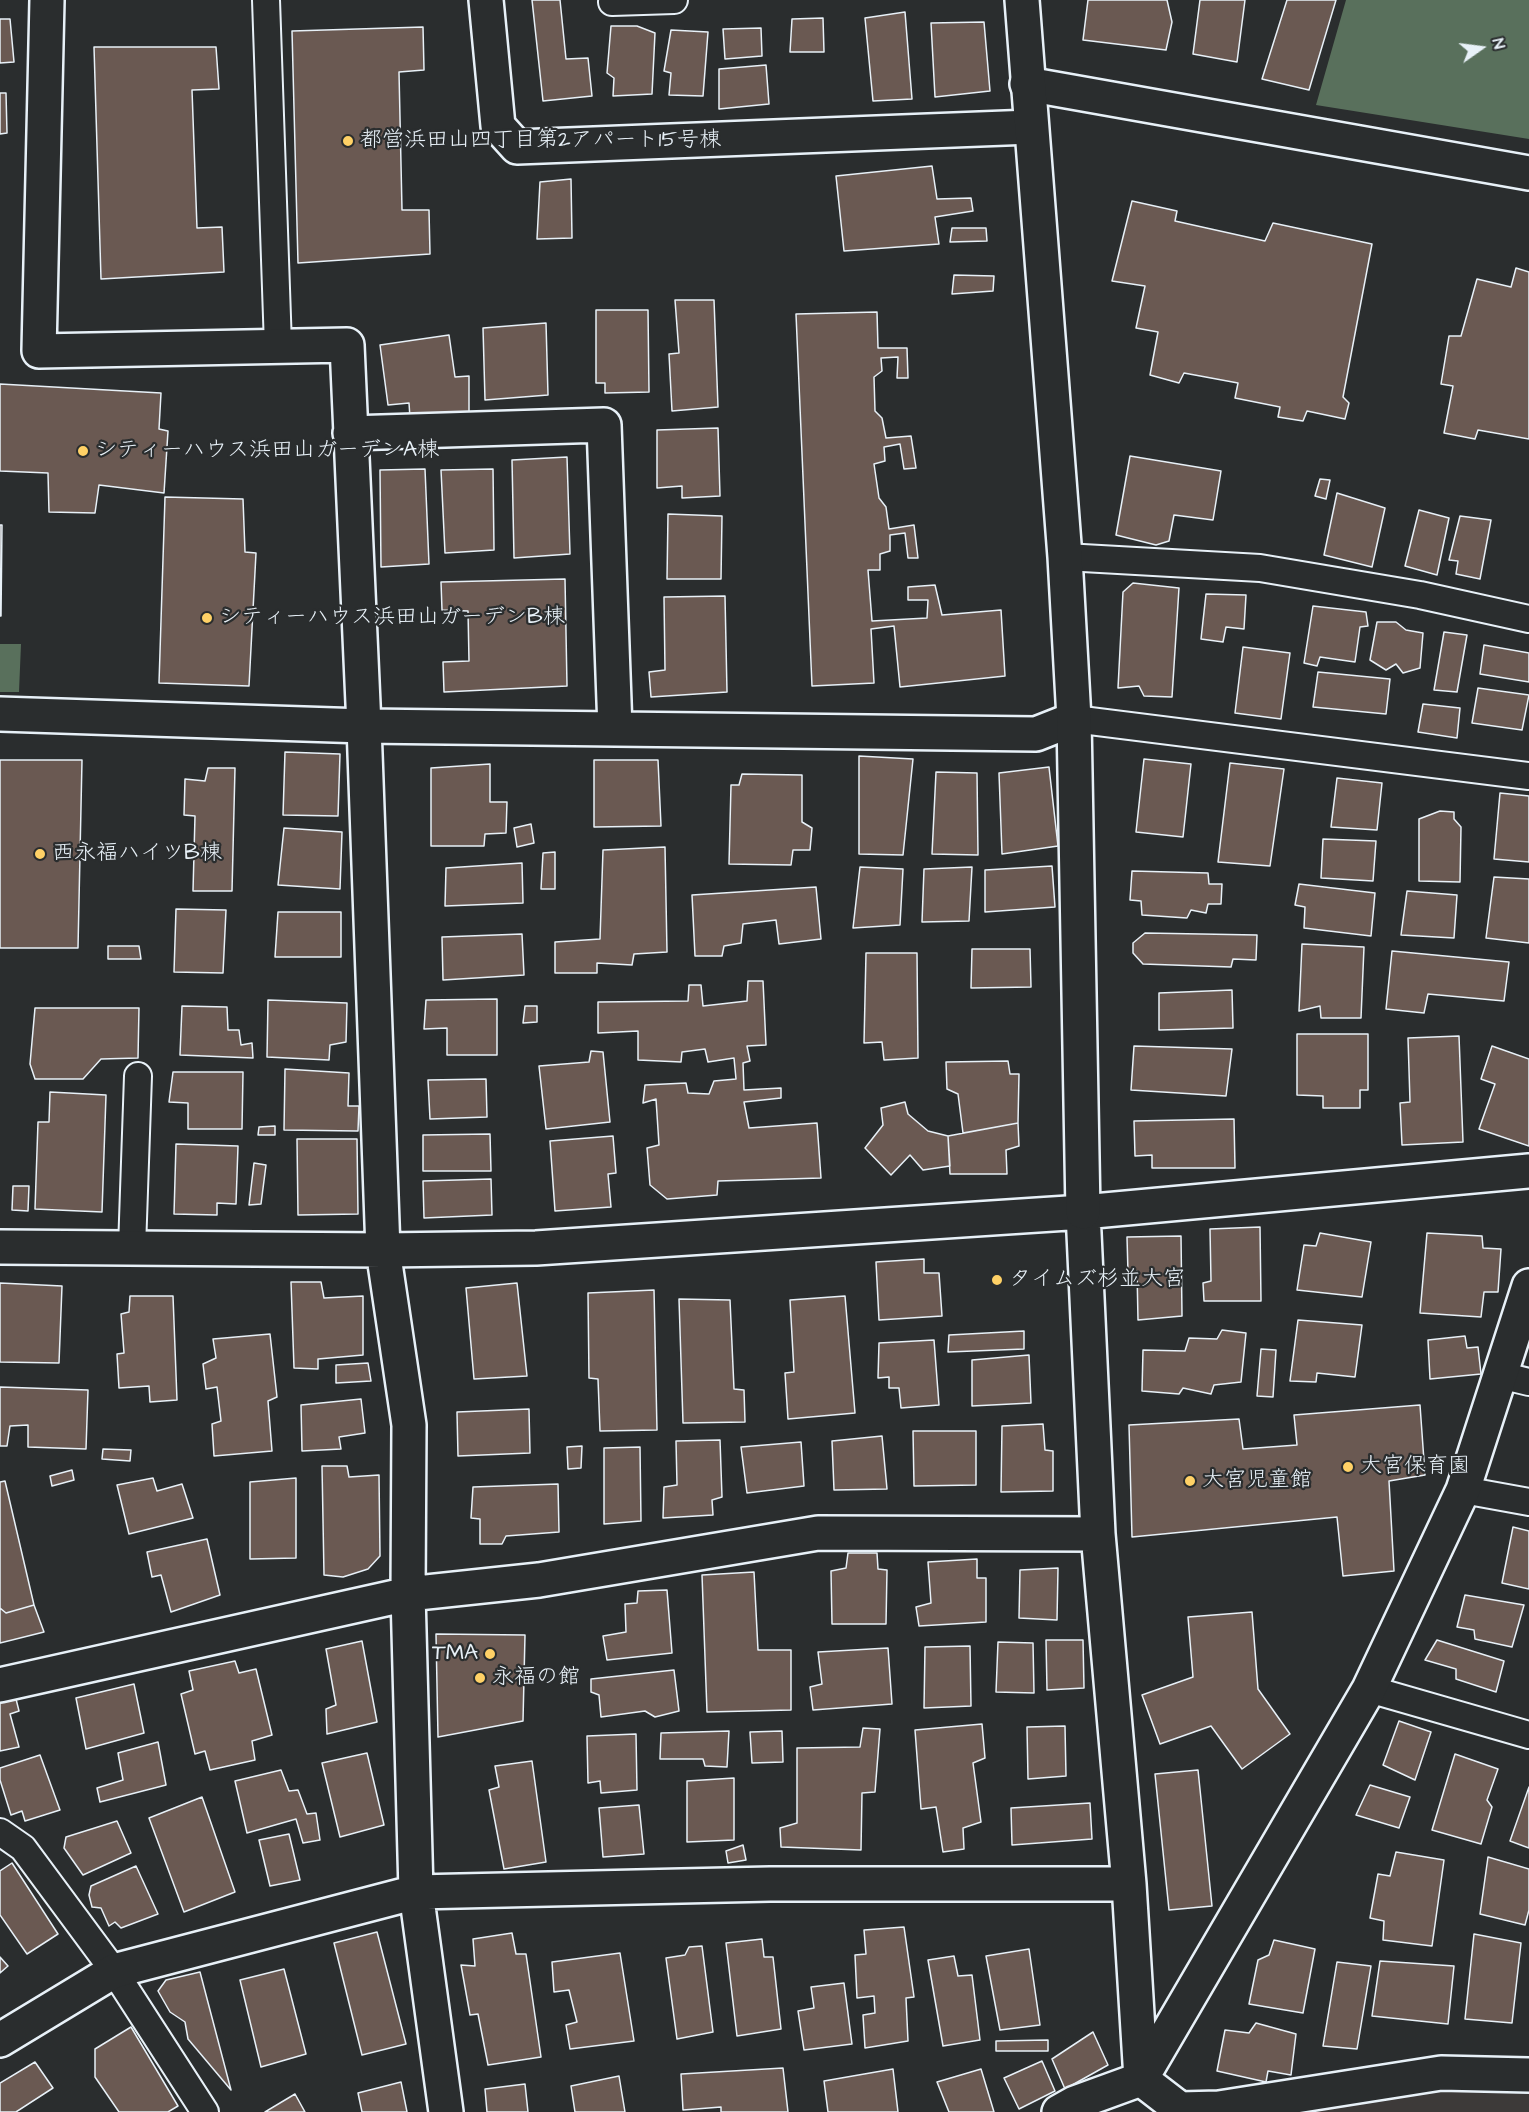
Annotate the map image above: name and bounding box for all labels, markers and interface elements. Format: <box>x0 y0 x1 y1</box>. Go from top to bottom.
north arrow <box>1451 18 1511 78</box>
text: N <box>1487 36 1510 51</box>
place label: 都営浜田山四丁目第2アパート15号棟 <box>360 128 721 154</box>
marker: 都営浜田山四丁目第2アパート15号棟 <box>341 134 355 148</box>
place label: シティーハウス浜田山ガーデンA棟 <box>95 438 439 464</box>
marker: シティーハウス浜田山ガーデンA棟 <box>76 444 90 458</box>
place label: シティーハウス浜田山ガーデンB棟 <box>219 605 565 631</box>
marker: シティーハウス浜田山ガーデンB棟 <box>200 611 214 625</box>
place label: 西永福ハイツB棟 <box>52 841 222 867</box>
marker: 西永福ハイツB棟 <box>33 847 47 861</box>
place label: タイムズ杉並大宮 <box>1009 1267 1185 1293</box>
marker: タイムズ杉並大宮 <box>990 1273 1004 1287</box>
place label: 大宮保育園 <box>1360 1454 1470 1480</box>
marker: 大宮保育園 <box>1341 1460 1355 1474</box>
place label: 大宮児童館 <box>1202 1468 1312 1494</box>
marker: 大宮児童館 <box>1183 1474 1197 1488</box>
place label: TMA <box>432 1641 478 1667</box>
marker: TMA <box>483 1647 497 1661</box>
place label: 永福の館 <box>492 1665 580 1691</box>
marker: 永福の館 <box>473 1671 487 1685</box>

